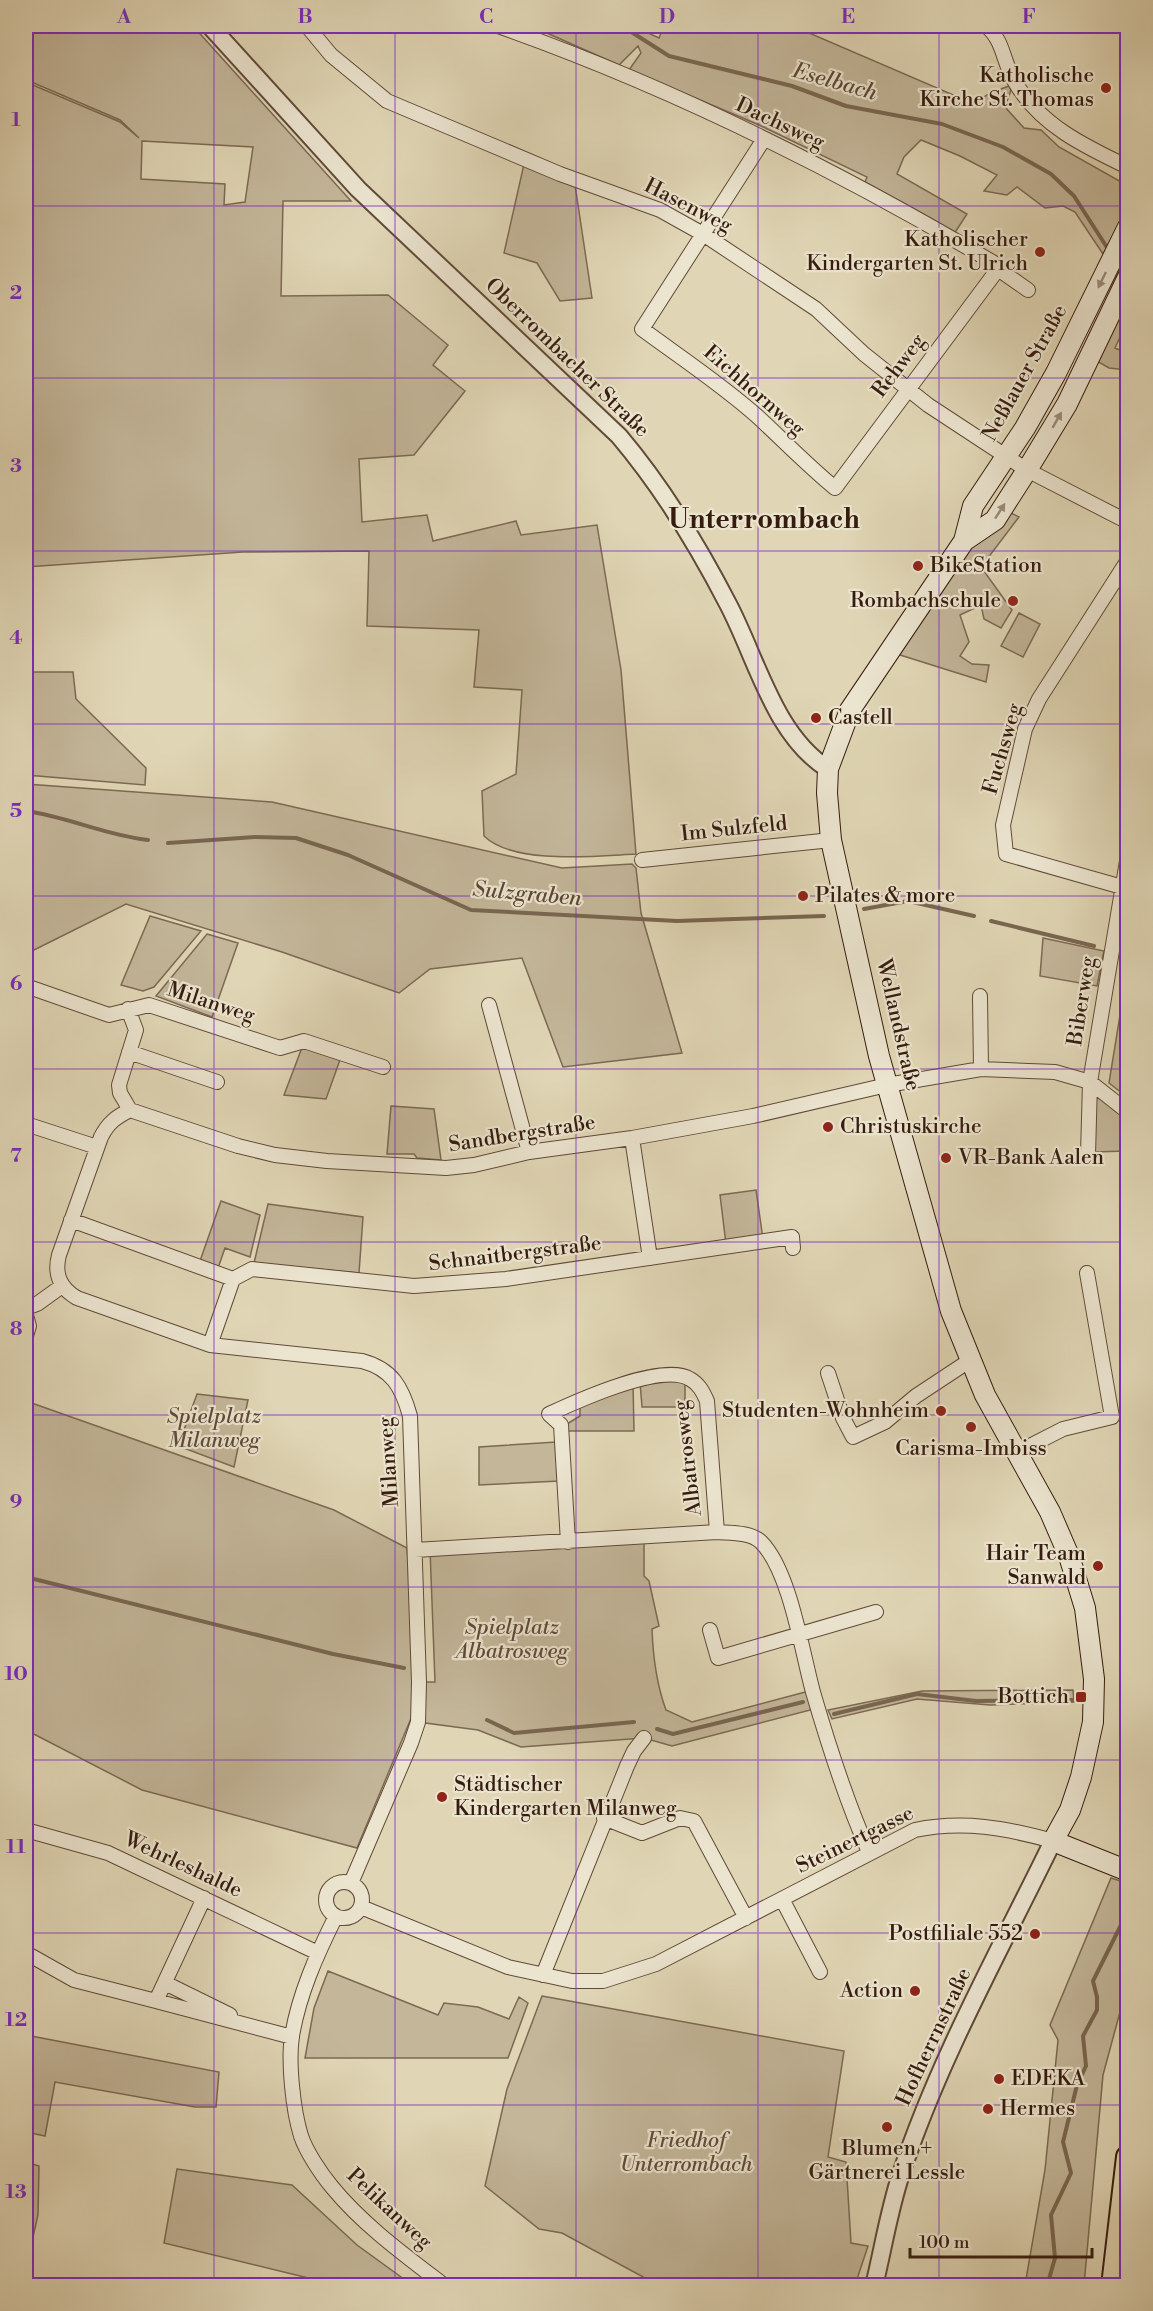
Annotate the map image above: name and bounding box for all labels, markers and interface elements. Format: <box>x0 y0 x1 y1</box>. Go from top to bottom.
text: A <box>116 5 132 30</box>
text: B <box>297 5 313 30</box>
text: C <box>479 5 493 30</box>
text: D <box>659 5 675 30</box>
text: E <box>841 5 855 30</box>
text: F <box>1022 5 1036 30</box>
water label: Eselbach <box>789 57 881 107</box>
place label: Katholische Kirche St. Thomas <box>920 63 1094 113</box>
marker: Katholische Kirche St. Thomas <box>1099 81 1113 95</box>
street label: Dachsweg <box>731 92 829 156</box>
text: 1 <box>11 108 21 133</box>
street label: Hasenweg <box>640 173 737 239</box>
place label: Katholischer Kindergarten St. Ulrich <box>806 227 1028 277</box>
marker: Katholischer Kindergarten St. Ulrich <box>1033 245 1047 259</box>
one-way arrow <box>1098 271 1107 288</box>
street label: Oberrombacher Straße <box>479 273 655 443</box>
text: 2 <box>10 281 22 306</box>
street label: Neßlauer Straße <box>977 300 1073 446</box>
street label: Rehweg <box>867 329 931 403</box>
street label: Eichhornweg <box>698 340 810 442</box>
one-way arrow <box>1052 411 1062 428</box>
text: 3 <box>10 454 22 479</box>
one-way arrow <box>995 502 1006 519</box>
district label: Unterrombach <box>668 503 860 537</box>
place label: BikeStation <box>929 553 1043 579</box>
marker: BikeStation <box>911 559 925 573</box>
place label: Rombachschule <box>850 588 1001 614</box>
marker: Rombachschule <box>1006 594 1020 608</box>
text: 4 <box>9 626 23 651</box>
street label: Fuchsweg <box>978 700 1028 798</box>
place label: Castell <box>828 705 893 731</box>
marker: Castell <box>809 711 823 725</box>
text: 5 <box>10 799 22 824</box>
street label: Im Sulzfeld <box>679 810 789 848</box>
water label: Sulzgraben <box>471 876 583 912</box>
place label: Pilates & more <box>815 883 955 909</box>
marker: Pilates & more <box>796 889 810 903</box>
street label: Biberweg <box>1062 954 1102 1048</box>
street label: Wellandstraße <box>870 956 926 1094</box>
text: 6 <box>10 972 23 997</box>
street label: Milanweg <box>164 977 258 1029</box>
street label: Sandbergstraße <box>447 1110 597 1158</box>
place label: Christuskirche <box>840 1114 982 1140</box>
marker: Christuskirche <box>821 1120 835 1134</box>
text: 7 <box>10 1144 22 1169</box>
place label: VR-Bank Aalen <box>957 1145 1105 1171</box>
marker: VR-Bank Aalen <box>939 1151 953 1165</box>
street label: Schnaitbergstraße <box>427 1231 603 1277</box>
text: 8 <box>10 1317 23 1342</box>
street label: Albatrosweg <box>668 1398 708 1518</box>
place label: Studenten-Wohnheim <box>722 1398 929 1424</box>
park label: Spielplatz Milanweg <box>167 1404 261 1454</box>
marker: Studenten-Wohnheim <box>934 1404 948 1418</box>
street label: Milanweg <box>373 1416 405 1508</box>
marker: Carisma-Imbiss <box>964 1420 978 1434</box>
place label: Carisma-Imbiss <box>895 1436 1047 1462</box>
text: 9 <box>10 1490 22 1515</box>
place label: Hair Team Sanwald <box>986 1541 1086 1591</box>
marker: Hair Team Sanwald <box>1091 1559 1105 1573</box>
park label: Spielplatz Albatrosweg <box>454 1615 569 1665</box>
text: 10 <box>4 1662 28 1687</box>
place label: Bottich <box>997 1684 1069 1710</box>
marker: Bottich <box>1074 1690 1088 1704</box>
place label: Städtischer Kindergarten Milanweg <box>454 1772 677 1822</box>
marker: Städtischer Kindergarten Milanweg <box>435 1790 449 1804</box>
street label: Steinertgasse <box>792 1800 918 1880</box>
street label: Wehrleshalde <box>119 1826 246 1904</box>
text: 11 <box>6 1835 26 1860</box>
place label: Postfiliale 552 <box>889 1921 1023 1947</box>
marker: Postfiliale 552 <box>1028 1927 1042 1941</box>
street label: Hofherrnstraße <box>891 1964 977 2110</box>
place label: Action <box>839 1978 903 2004</box>
marker: Action <box>908 1984 922 1998</box>
text: 12 <box>5 2008 27 2033</box>
place label: EDEKA <box>1011 2066 1086 2092</box>
marker: EDEKA <box>992 2072 1006 2086</box>
place label: Hermes <box>1000 2096 1075 2122</box>
marker: Hermes <box>981 2102 995 2116</box>
marker: Blumen + Gärtnerei Lessle <box>880 2120 894 2134</box>
park label: Friedhof Unterrombach <box>620 2128 753 2178</box>
place label: Blumen + Gärtnerei Lessle <box>809 2136 965 2186</box>
street label: Pelikanweg <box>341 2163 437 2255</box>
text: 13 <box>5 2180 27 2205</box>
scale bar <box>910 2221 1092 2259</box>
text: 100 m <box>919 2231 970 2254</box>

